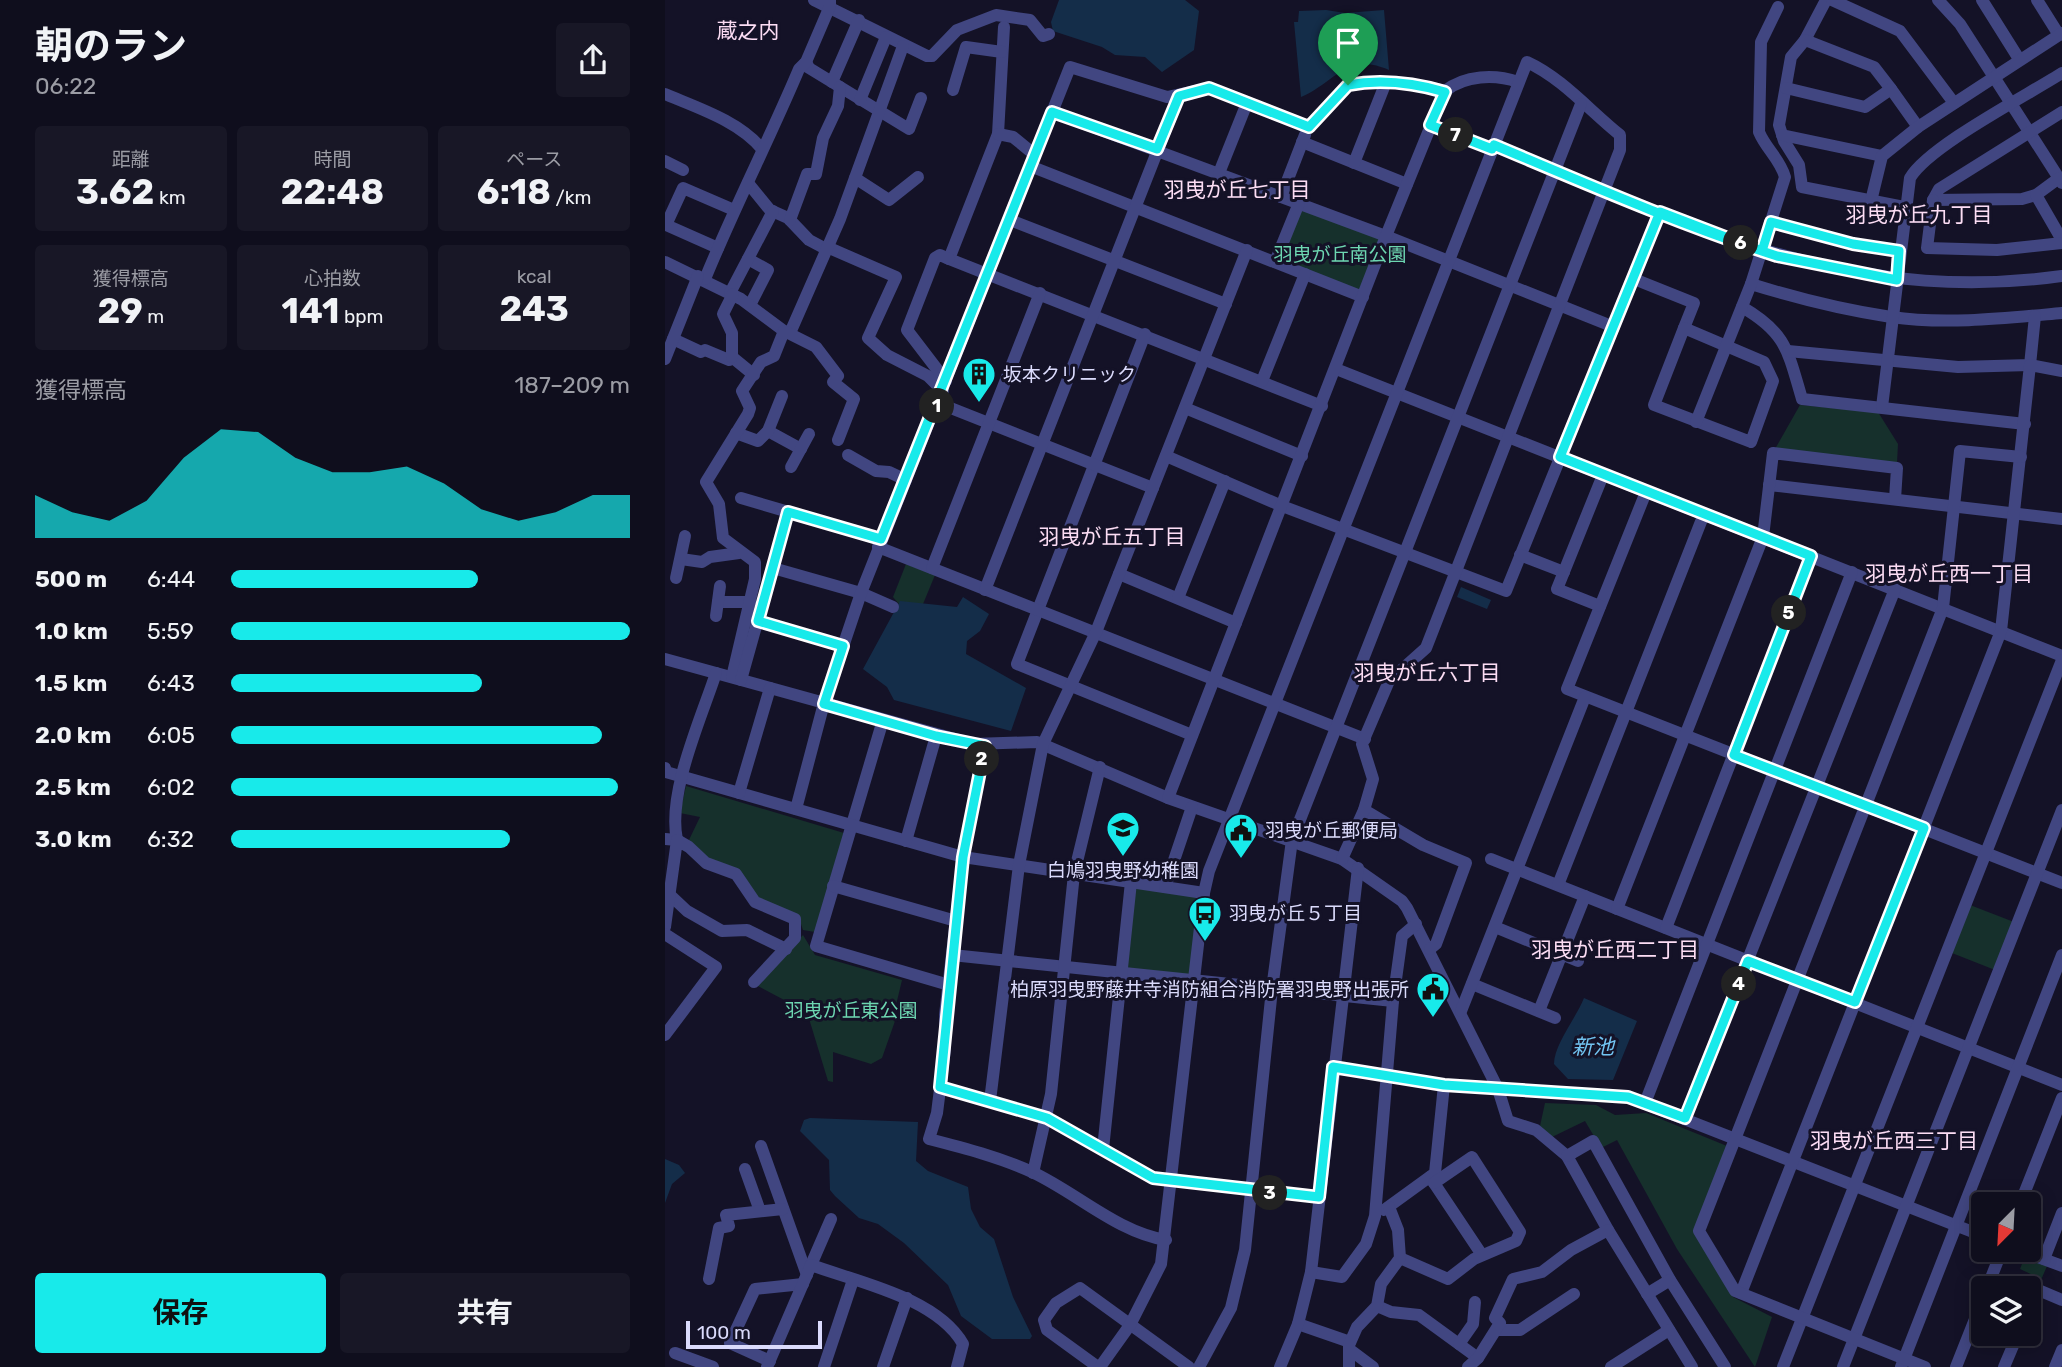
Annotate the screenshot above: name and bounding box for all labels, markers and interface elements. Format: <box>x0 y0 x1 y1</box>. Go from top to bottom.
pin <box>1318 13 1378 85</box>
district label: 蔵之内 <box>717 18 780 43</box>
text: 朝のラン <box>35 23 187 69</box>
button: share <box>556 23 630 97</box>
icon: arrive <box>1329 24 1367 62</box>
text: 06:22 <box>35 72 96 100</box>
pin: 7 <box>1439 118 1473 152</box>
text: 7 <box>1450 123 1461 146</box>
text: 距離 <box>112 148 150 171</box>
text: 時間 <box>313 148 352 171</box>
text: ペース <box>506 148 562 171</box>
text: 3.62 <box>76 171 154 213</box>
text: 22:48 <box>281 171 384 213</box>
text: 6:18 <box>477 171 551 213</box>
district label: 羽曳が丘七丁目 <box>1164 177 1311 202</box>
text: km <box>154 186 186 209</box>
text: /km <box>551 186 591 209</box>
district label: 羽曳が丘九丁目 <box>1846 202 1993 227</box>
pin: 6 <box>1723 226 1759 260</box>
text: 6 <box>1734 231 1747 254</box>
park label: 羽曳が丘南公園 <box>1273 243 1407 266</box>
text: kcal <box>517 265 552 288</box>
text: 獲得標高 <box>93 267 169 290</box>
text: 心拍数 <box>304 267 361 290</box>
text: 243 <box>499 288 569 330</box>
text: 29 <box>97 290 143 332</box>
text: 141 <box>281 290 339 332</box>
text: m <box>143 305 164 328</box>
text: bpm <box>339 305 384 328</box>
building icon: 坂本クリニック <box>960 355 998 404</box>
place label: 坂本クリニック <box>1003 363 1136 386</box>
text: 187–209 m <box>514 371 630 399</box>
text: 獲得標高 <box>35 376 127 404</box>
pin: 1 <box>919 388 955 424</box>
text: 1 <box>932 394 941 417</box>
district label: 羽曳が丘五丁目 <box>1039 524 1186 549</box>
district label: 羽曳が丘西一丁目 <box>1865 561 2033 586</box>
text: 500 m <box>35 565 107 593</box>
text: 6:44 <box>147 565 195 593</box>
pin: 5 <box>1771 596 1807 630</box>
text: 5 <box>1782 601 1795 624</box>
text: 1.0 km <box>35 617 108 645</box>
text: 5:59 <box>147 617 194 645</box>
district label: 羽曳が丘六丁目 <box>1354 660 1501 685</box>
text: 1.5 km <box>35 669 107 697</box>
text: 6:43 <box>147 669 195 697</box>
text: 2.0 km <box>35 721 111 749</box>
text: 6:05 <box>147 721 195 749</box>
pin: 2 <box>965 742 999 776</box>
text: 2 <box>975 747 988 770</box>
text: 2.5 km <box>35 773 111 801</box>
text: 6:02 <box>147 773 195 801</box>
school or university icon: 白鳩羽曳野幼稚園 <box>1104 809 1142 858</box>
public building icon: 羽曳が丘郵便局 <box>1222 811 1260 860</box>
place label: 羽曳が丘郵便局 <box>1265 819 1398 842</box>
text: 3.0 km <box>35 825 112 853</box>
text: 6:32 <box>147 825 194 853</box>
place label: 白鳩羽曳野幼稚園 <box>1047 859 1199 882</box>
bus stop icon: 羽曳が丘５丁目 <box>1186 894 1224 943</box>
place label: 羽曳が丘５丁目 <box>1229 902 1362 925</box>
district label: 羽曳が丘西二丁目 <box>1531 937 1699 962</box>
pin: 4 <box>1721 967 1757 1002</box>
public building icon: 柏原羽曳野藤井寺消防組合消防署羽曳野出張所 <box>1414 970 1452 1019</box>
text: 4 <box>1732 972 1745 995</box>
place label: 柏原羽曳野藤井寺消防組合消防署羽曳野出張所 <box>1010 978 1409 1001</box>
park label: 羽曳が丘東公園 <box>784 999 918 1022</box>
water label: 新池 <box>1572 1034 1616 1059</box>
district label: 羽曳が丘西三丁目 <box>1810 1128 1978 1153</box>
pin: 3 <box>1253 1176 1287 1210</box>
text: 3 <box>1263 1181 1276 1204</box>
north arrow <box>1971 1192 2041 1262</box>
map controls <box>1971 1192 2041 1346</box>
button: 保存 <box>35 1273 326 1353</box>
button: 共有 <box>340 1273 630 1353</box>
button: layers <box>1971 1276 2041 1346</box>
scale bar <box>686 1318 823 1350</box>
text: 100 m <box>697 1321 751 1344</box>

